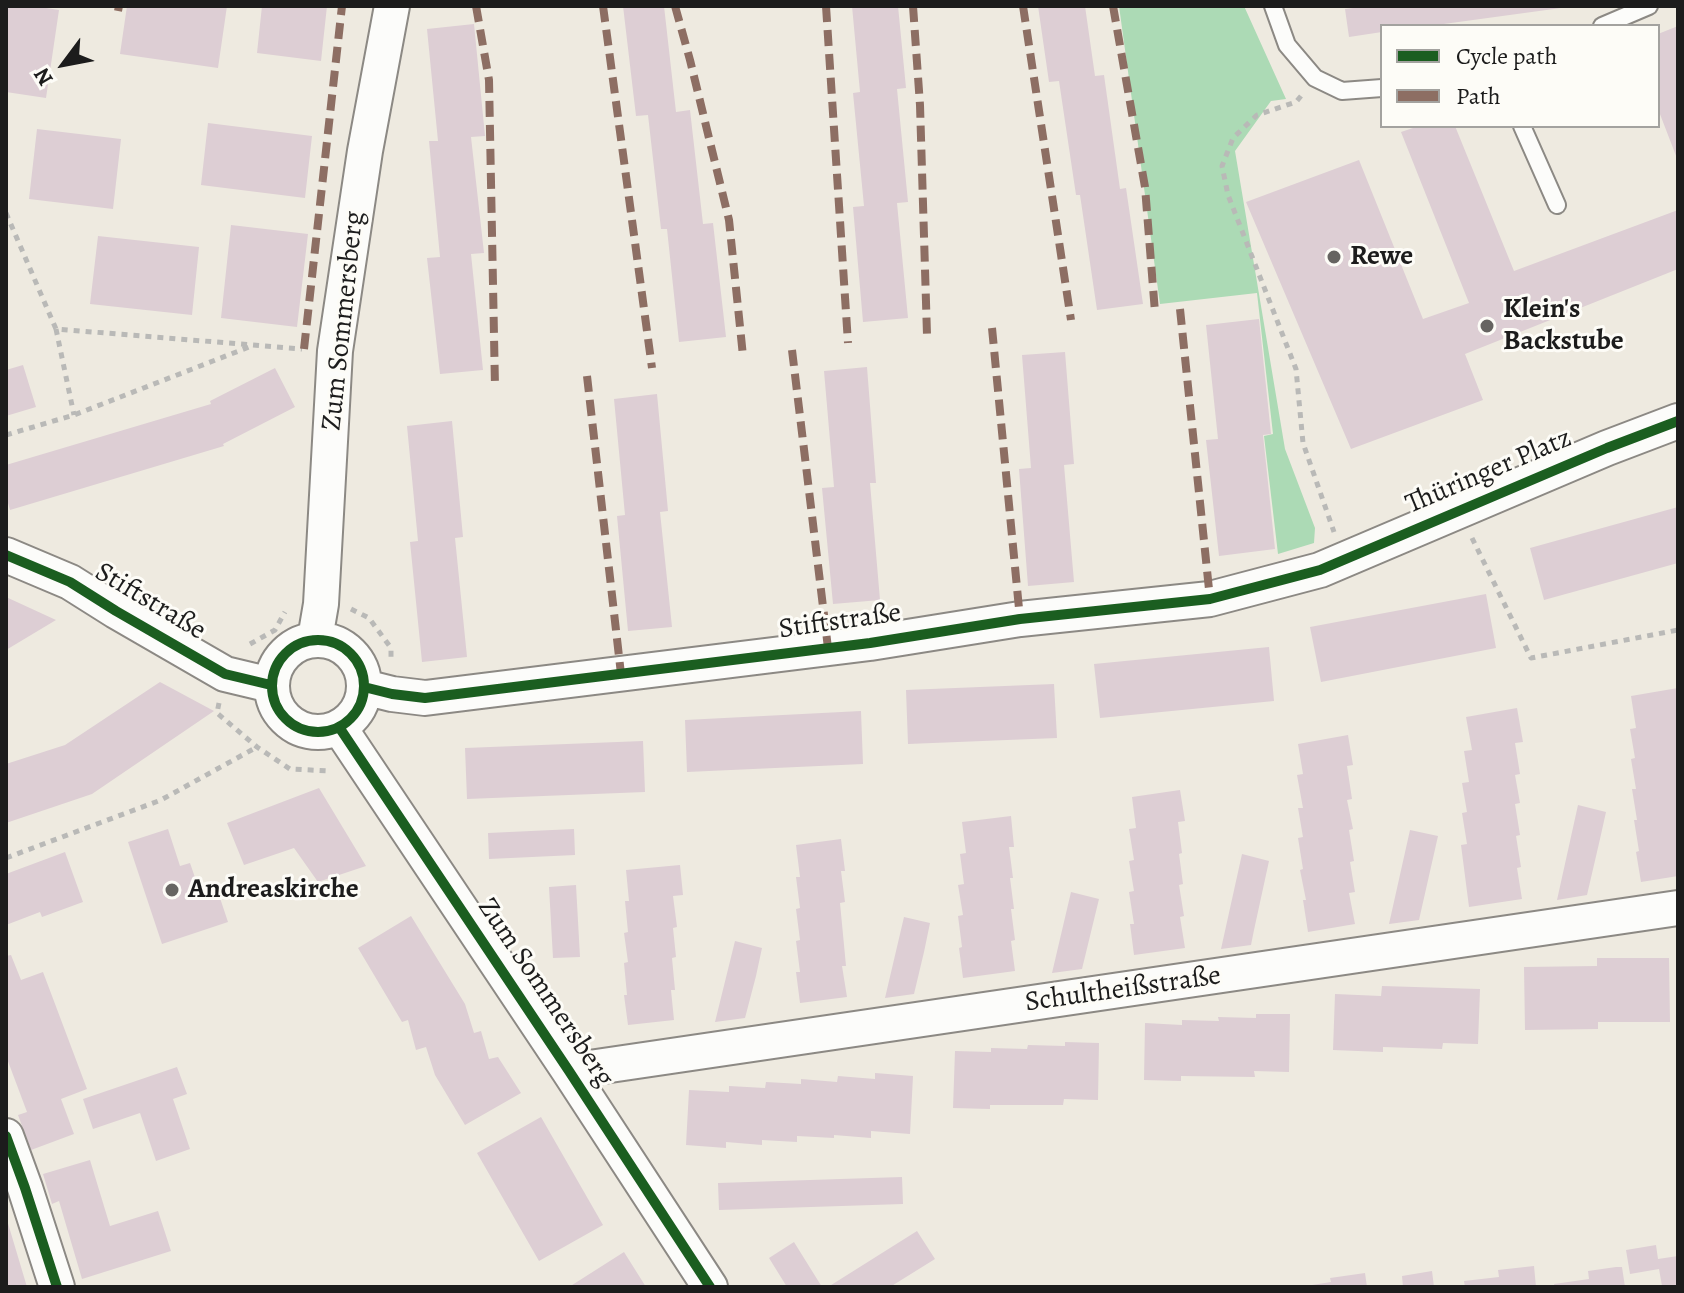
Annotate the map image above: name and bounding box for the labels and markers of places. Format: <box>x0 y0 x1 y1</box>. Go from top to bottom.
place label: Rewe <box>1350 240 1413 274</box>
marker: Rewe <box>1325 248 1343 266</box>
place label: Klein's Backstube <box>1503 293 1624 359</box>
marker: Klein's Backstube <box>1478 317 1496 335</box>
place label: Andreaskirche <box>188 873 359 907</box>
marker: Andreaskirche <box>163 881 181 899</box>

